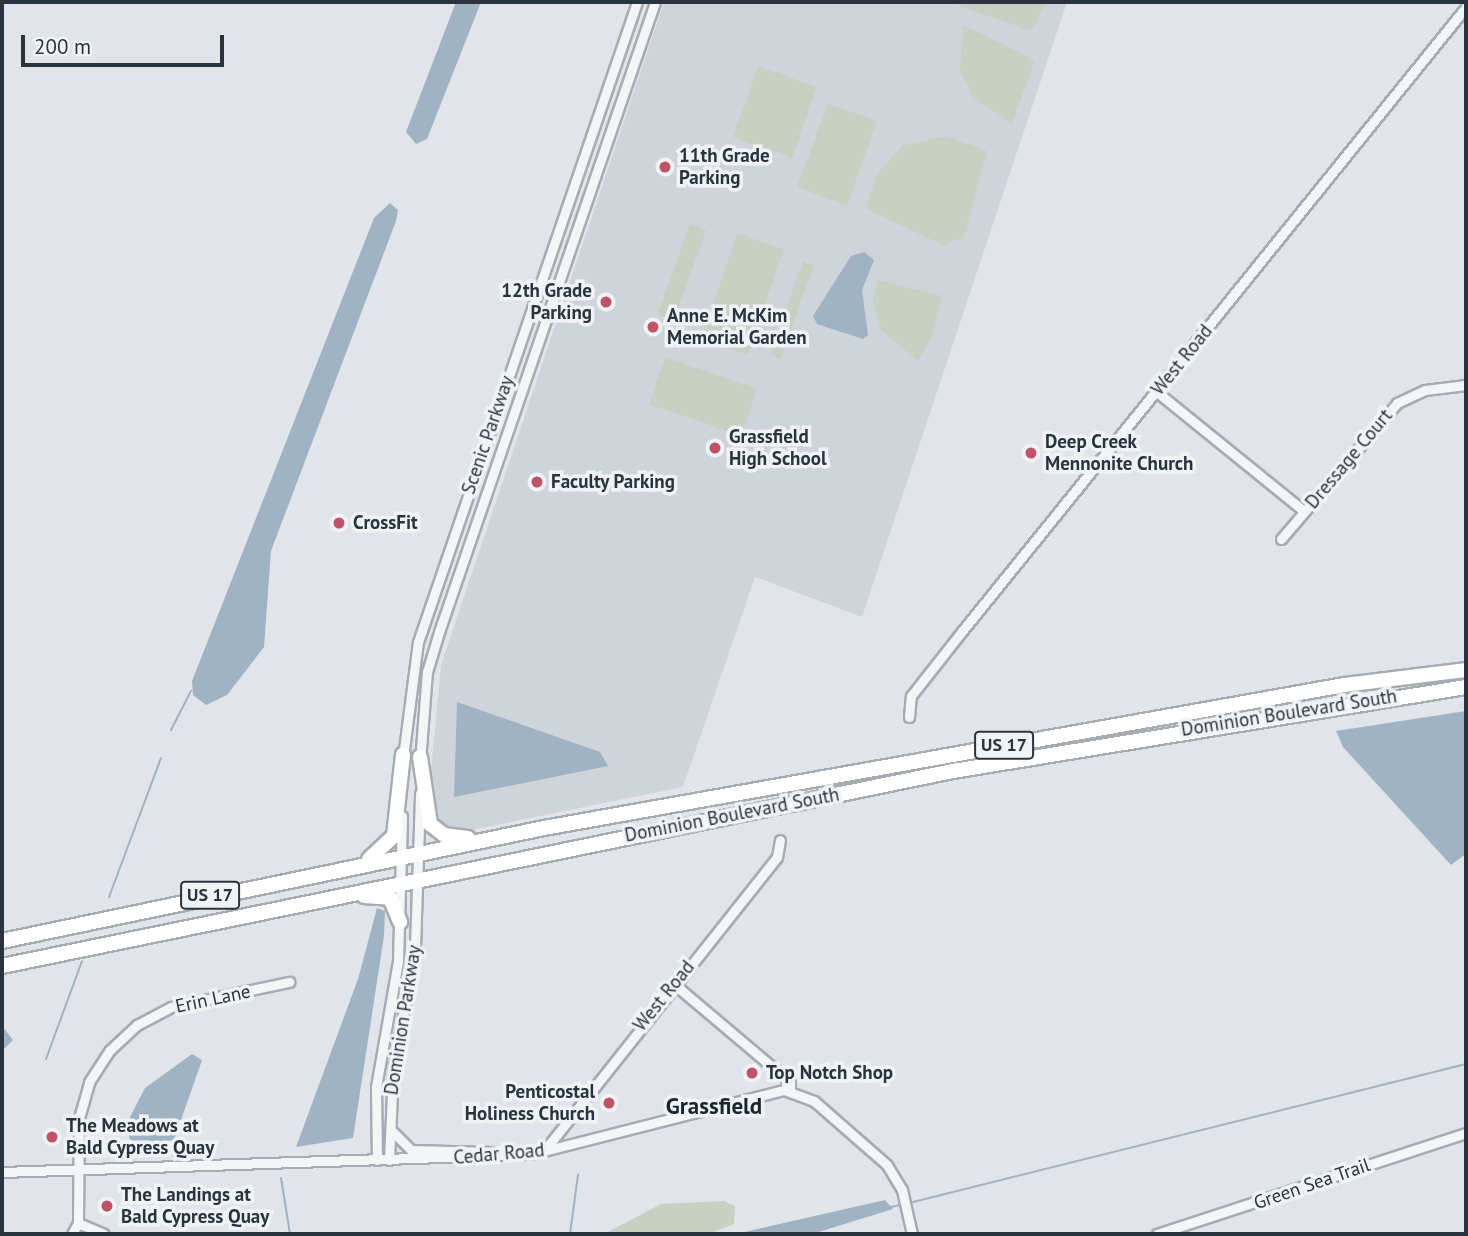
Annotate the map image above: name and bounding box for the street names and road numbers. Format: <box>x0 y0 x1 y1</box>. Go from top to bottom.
street label: West Road <box>1147 320 1217 400</box>
street label: Scenic Parkway <box>457 373 519 497</box>
street label: Dressage Court <box>1301 405 1397 513</box>
street label: Dominion Boulevard South <box>1179 685 1399 741</box>
road number: US 17 <box>972 730 1036 760</box>
street label: Dominion Boulevard South <box>623 783 841 847</box>
road number: US 17 <box>178 880 242 910</box>
street label: Dominion Parkway <box>380 943 426 1097</box>
street label: West Road <box>629 956 699 1036</box>
street label: Erin Lane <box>173 980 253 1018</box>
street label: Cedar Road <box>453 1139 545 1169</box>
street label: Green Sea Trail <box>1251 1153 1373 1215</box>

